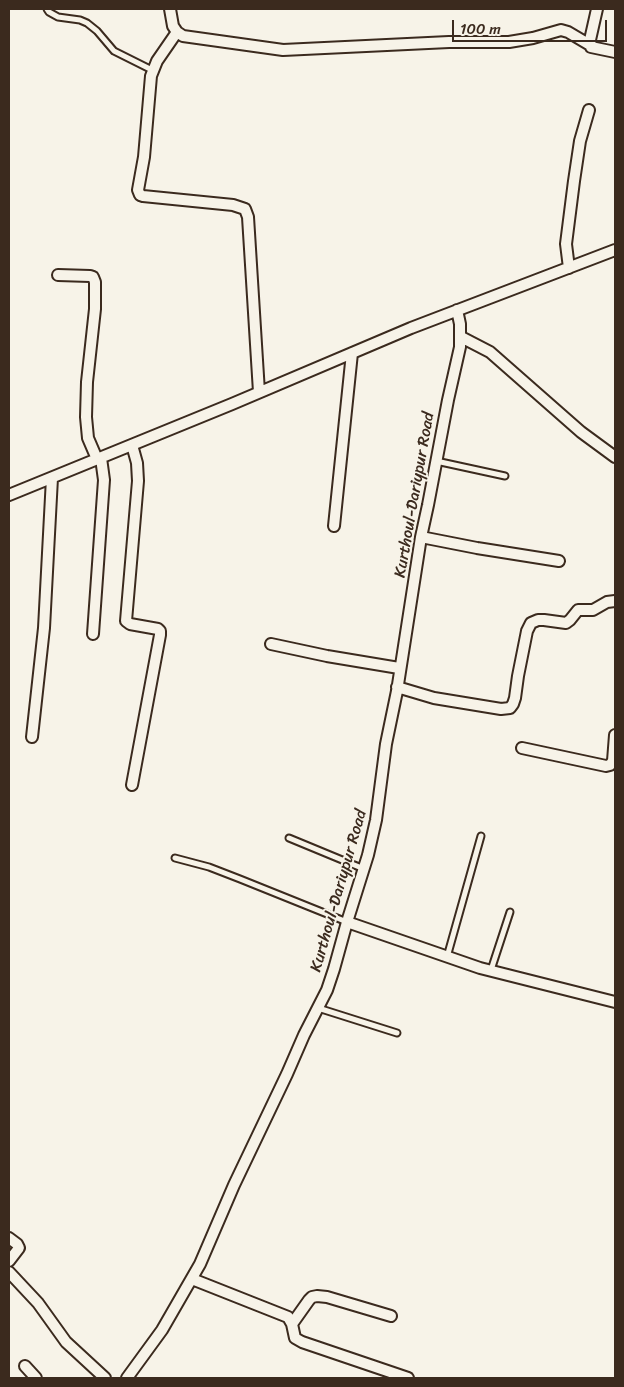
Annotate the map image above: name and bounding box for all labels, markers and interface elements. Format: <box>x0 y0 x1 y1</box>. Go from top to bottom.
scale bar <box>454 10 609 42</box>
text: 100 m <box>460 16 501 42</box>
street label: Kurthoul-Dariypur Road <box>391 411 439 579</box>
street label: Kurthoul-Dariypur Road <box>307 808 371 974</box>

